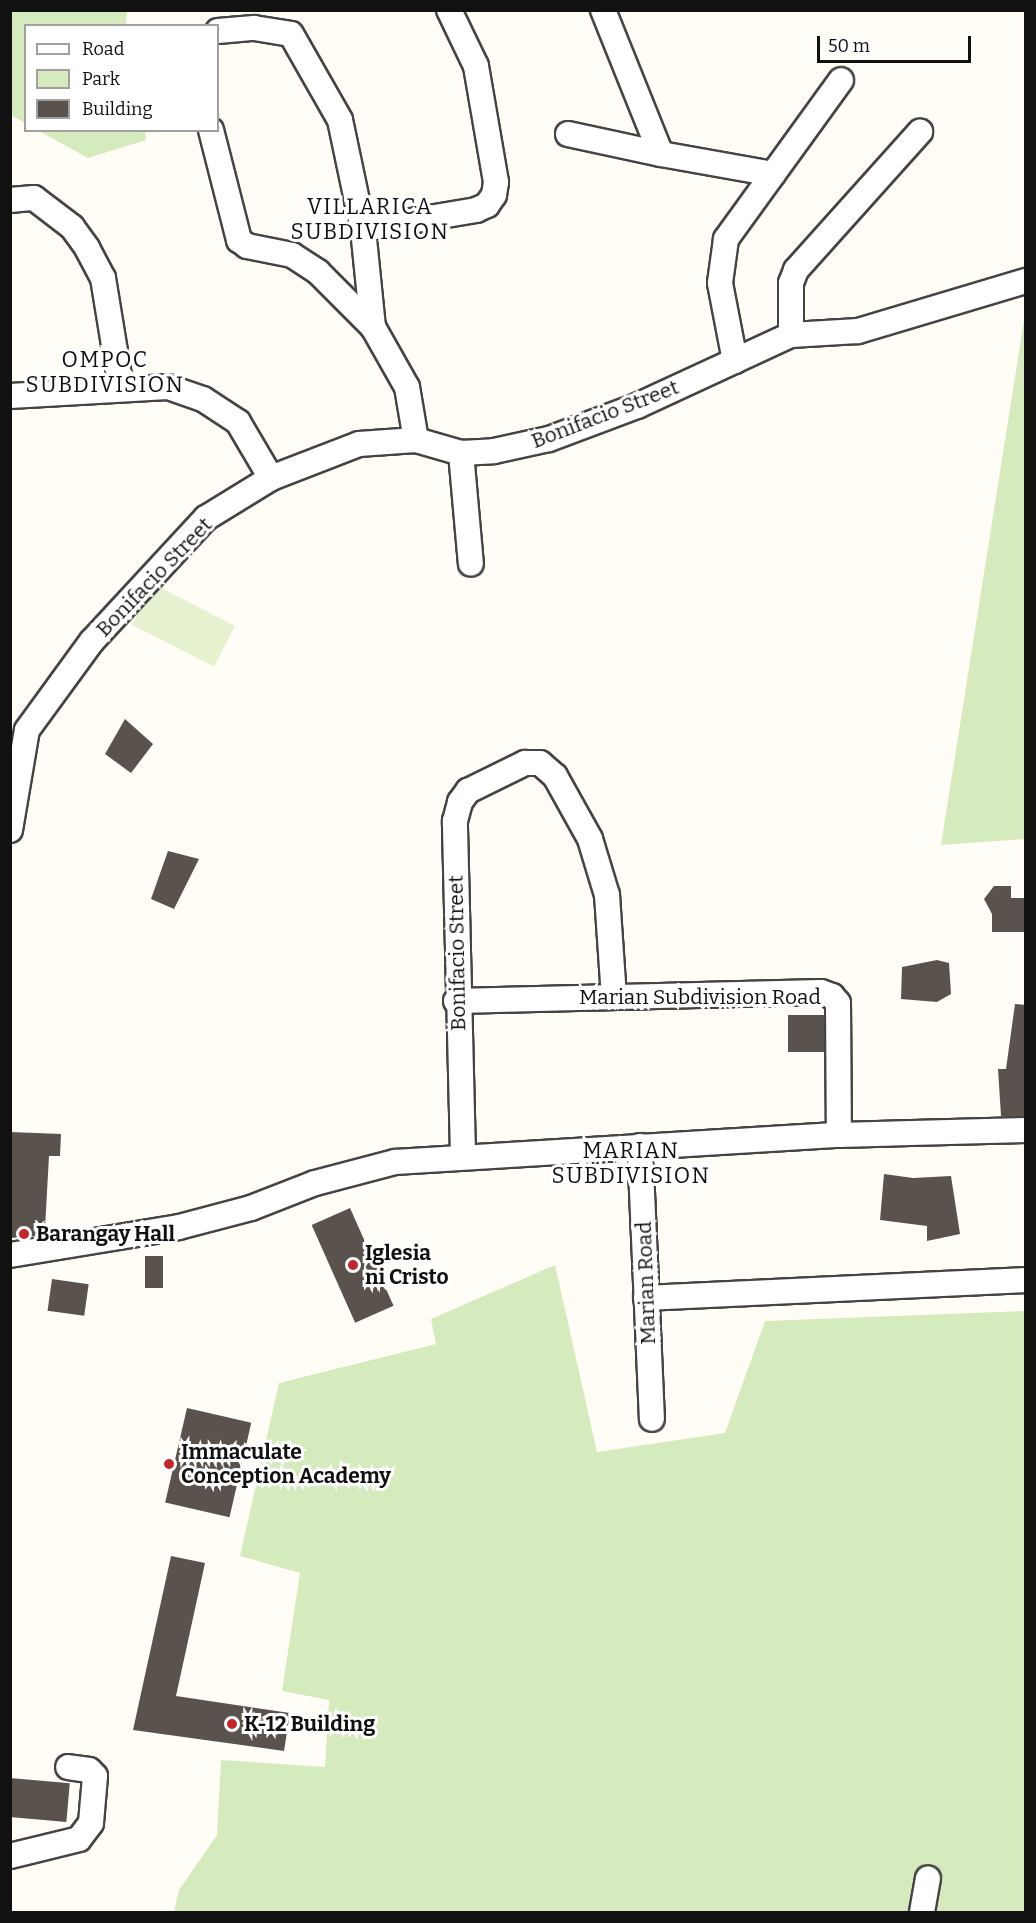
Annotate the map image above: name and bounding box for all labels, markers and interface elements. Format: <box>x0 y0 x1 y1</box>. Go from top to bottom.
legend <box>24 24 219 132</box>
scale bar <box>820 24 974 62</box>
text: 50 m <box>828 35 870 57</box>
text: Road <box>82 38 124 60</box>
text: Park <box>82 68 120 90</box>
text: Building <box>82 98 153 120</box>
district label: VILLARICA SUBDIVISION <box>290 193 450 244</box>
district label: OMPOC SUBDIVISION <box>25 346 185 398</box>
street label: Bonifacio Street <box>528 374 682 454</box>
street label: Bonifacio Street <box>91 512 217 642</box>
street label: Bonifacio Street <box>443 875 471 1031</box>
street label: Marian Subdivision Road <box>579 984 821 1010</box>
district label: MARIAN SUBDIVISION <box>551 1137 711 1188</box>
place label: Barangay Hall <box>36 1221 175 1247</box>
street label: Marian Road <box>631 1221 661 1345</box>
marker: Barangay Hall <box>17 1227 31 1241</box>
place label: Iglesia ni Cristo <box>365 1240 449 1290</box>
marker: Iglesia ni Cristo <box>346 1258 360 1272</box>
place label: Immaculate Conception Academy <box>181 1439 391 1489</box>
marker: Immaculate Conception Academy <box>162 1457 176 1471</box>
place label: K-12 Building <box>244 1711 375 1737</box>
marker: K-12 Building <box>225 1717 239 1731</box>

